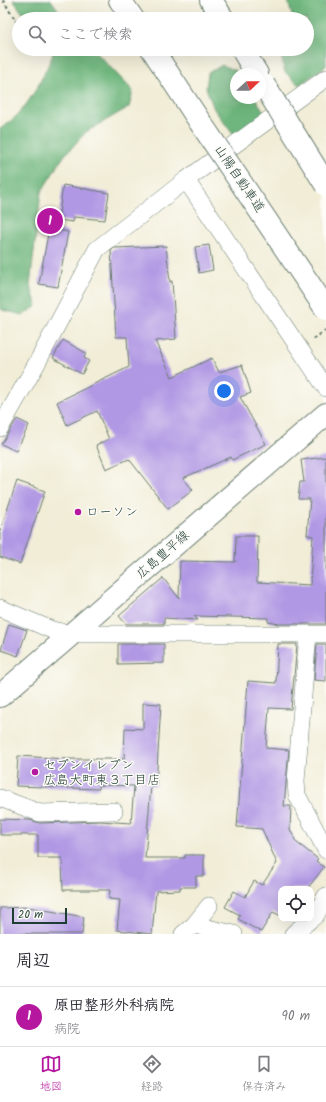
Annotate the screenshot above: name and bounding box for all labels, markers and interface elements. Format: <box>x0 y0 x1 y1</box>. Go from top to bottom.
search box <box>12 12 314 56</box>
icon: search <box>26 23 48 45</box>
text: ここで検索 <box>58 23 133 47</box>
north arrow <box>230 68 266 104</box>
street label: 山陽自動車道 <box>208 141 270 217</box>
pin: 1 <box>37 206 63 236</box>
your location <box>214 381 234 401</box>
place label: ローソン <box>86 502 138 523</box>
marker: ローソン <box>73 507 83 517</box>
street label: 広島豊平線 <box>132 525 195 584</box>
place label: セブンイレブン 広島大町東３丁目店 <box>43 755 160 791</box>
marker: セブンイレブン 広島大町東３丁目店 <box>30 767 40 777</box>
map controls <box>278 886 314 922</box>
button: locate <box>278 886 314 922</box>
scale bar <box>12 906 67 925</box>
text: 20 m <box>18 906 43 924</box>
text: 周辺 <box>16 948 50 975</box>
text: 原田整形外科病院 <box>54 994 174 1018</box>
text: 1 <box>27 1006 31 1027</box>
text: 90 m <box>282 1006 310 1027</box>
text: 病院 <box>54 1019 80 1040</box>
tab: 地図 <box>40 1053 62 1096</box>
tab: 経路 <box>141 1053 163 1096</box>
tab: 保存済み <box>242 1053 286 1096</box>

